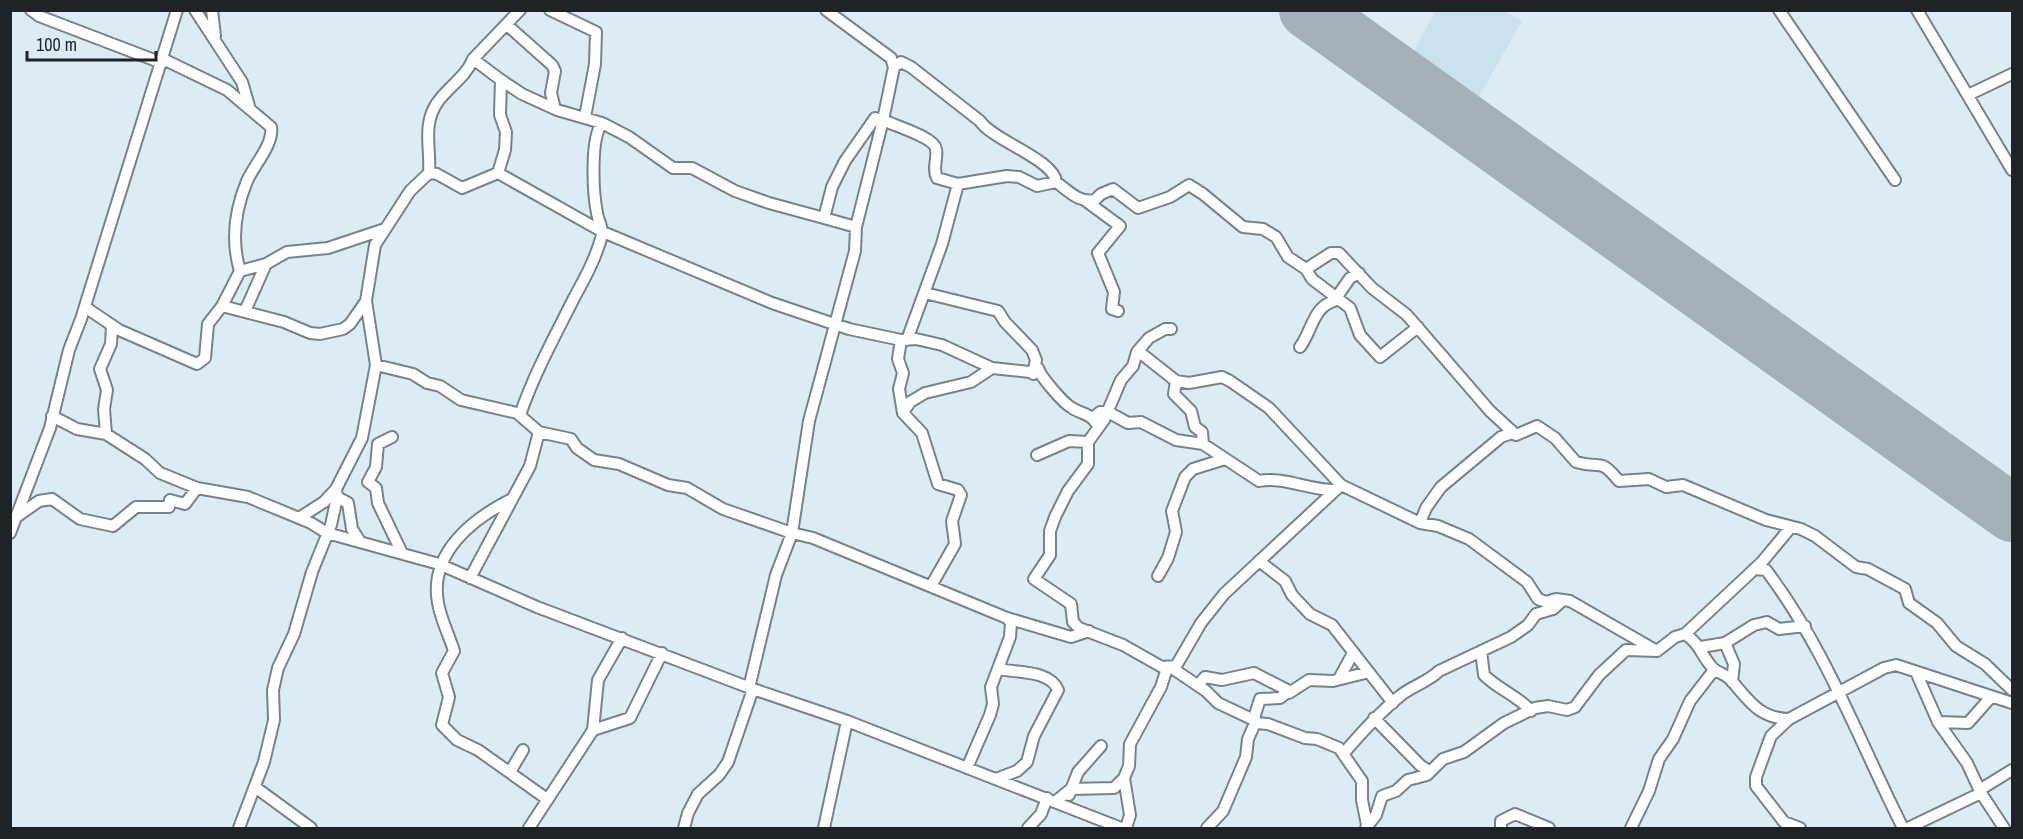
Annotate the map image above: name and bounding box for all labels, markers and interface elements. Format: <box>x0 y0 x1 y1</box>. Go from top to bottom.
scale bar <box>27 24 156 62</box>
text: 100 m <box>36 32 77 57</box>

